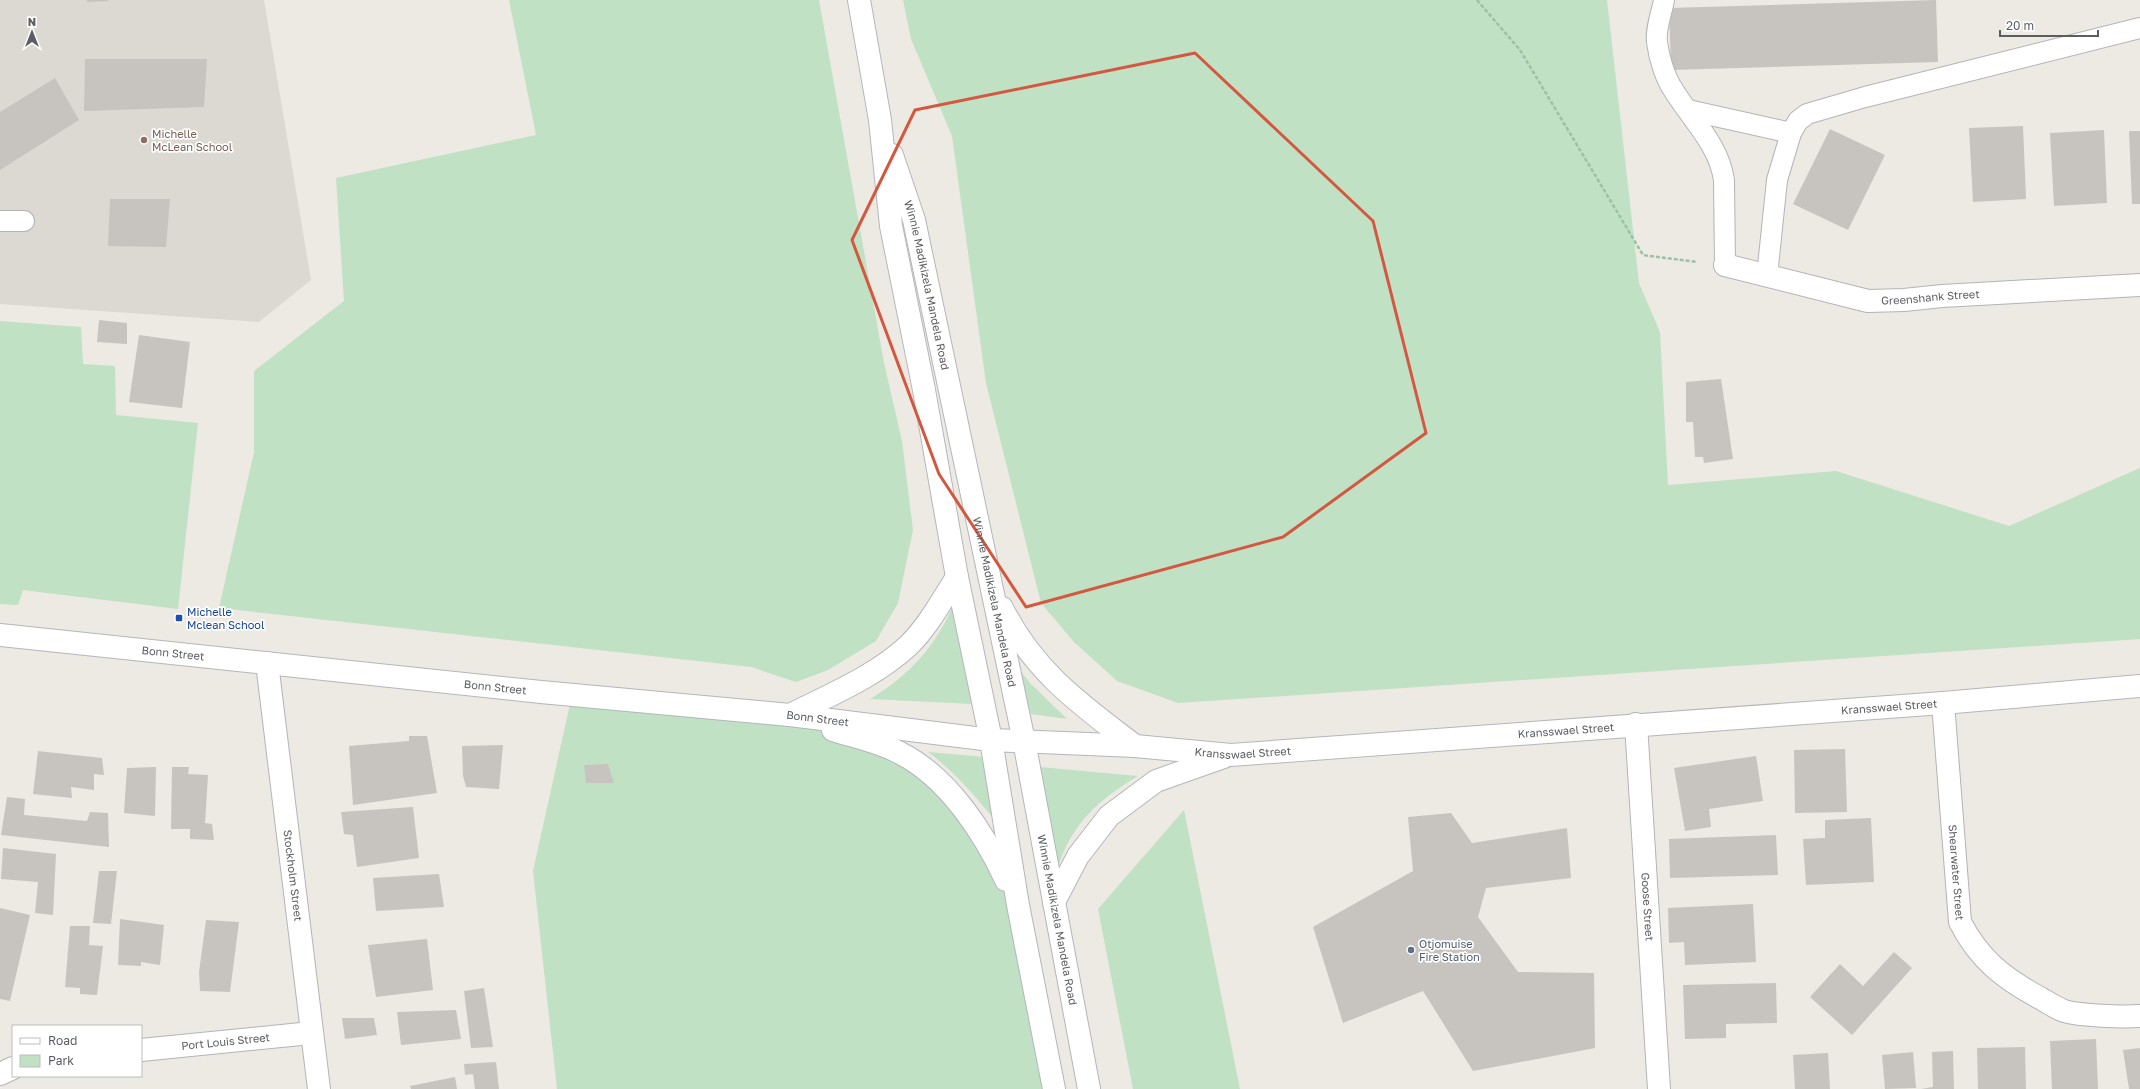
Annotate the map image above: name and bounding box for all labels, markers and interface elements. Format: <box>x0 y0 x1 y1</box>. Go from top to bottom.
north arrow <box>12 12 52 52</box>
scale bar <box>2000 12 2098 38</box>
text: N <box>28 15 36 28</box>
text: 20 m <box>2006 18 2034 33</box>
place label: Michelle McLean School <box>152 127 233 153</box>
marker: Michelle McLean School <box>139 135 149 145</box>
street label: Winnie Madikizela Mandela Road <box>902 199 952 371</box>
street label: Greenshank Street <box>1881 287 1980 307</box>
street label: Winnie Madikizela Mandela Road <box>971 516 1019 688</box>
place label: Michelle Mclean School <box>187 605 265 631</box>
marker: Michelle Mclean School <box>174 613 184 623</box>
street label: Bonn Street <box>141 643 205 662</box>
street label: Bonn Street <box>463 677 527 696</box>
street label: Kransswael Street <box>1840 696 1938 716</box>
street label: Bonn Street <box>786 708 850 728</box>
street label: Kransswael Street <box>1517 720 1615 740</box>
street label: Kransswael Street <box>1194 744 1291 761</box>
street label: Shearwater Street <box>1946 824 1967 921</box>
street label: Stockholm Street <box>281 829 305 922</box>
street label: Winnie Madikizela Mandela Road <box>1036 833 1080 1006</box>
street label: Goose Street <box>1639 872 1657 941</box>
place label: Otjomuise Fire Station <box>1419 937 1480 963</box>
marker: Otjomuise Fire Station <box>1406 945 1416 955</box>
legend <box>12 1025 142 1077</box>
street label: Port Louis Street <box>181 1030 270 1052</box>
text: Road <box>48 1033 77 1048</box>
text: Park <box>48 1053 74 1068</box>

